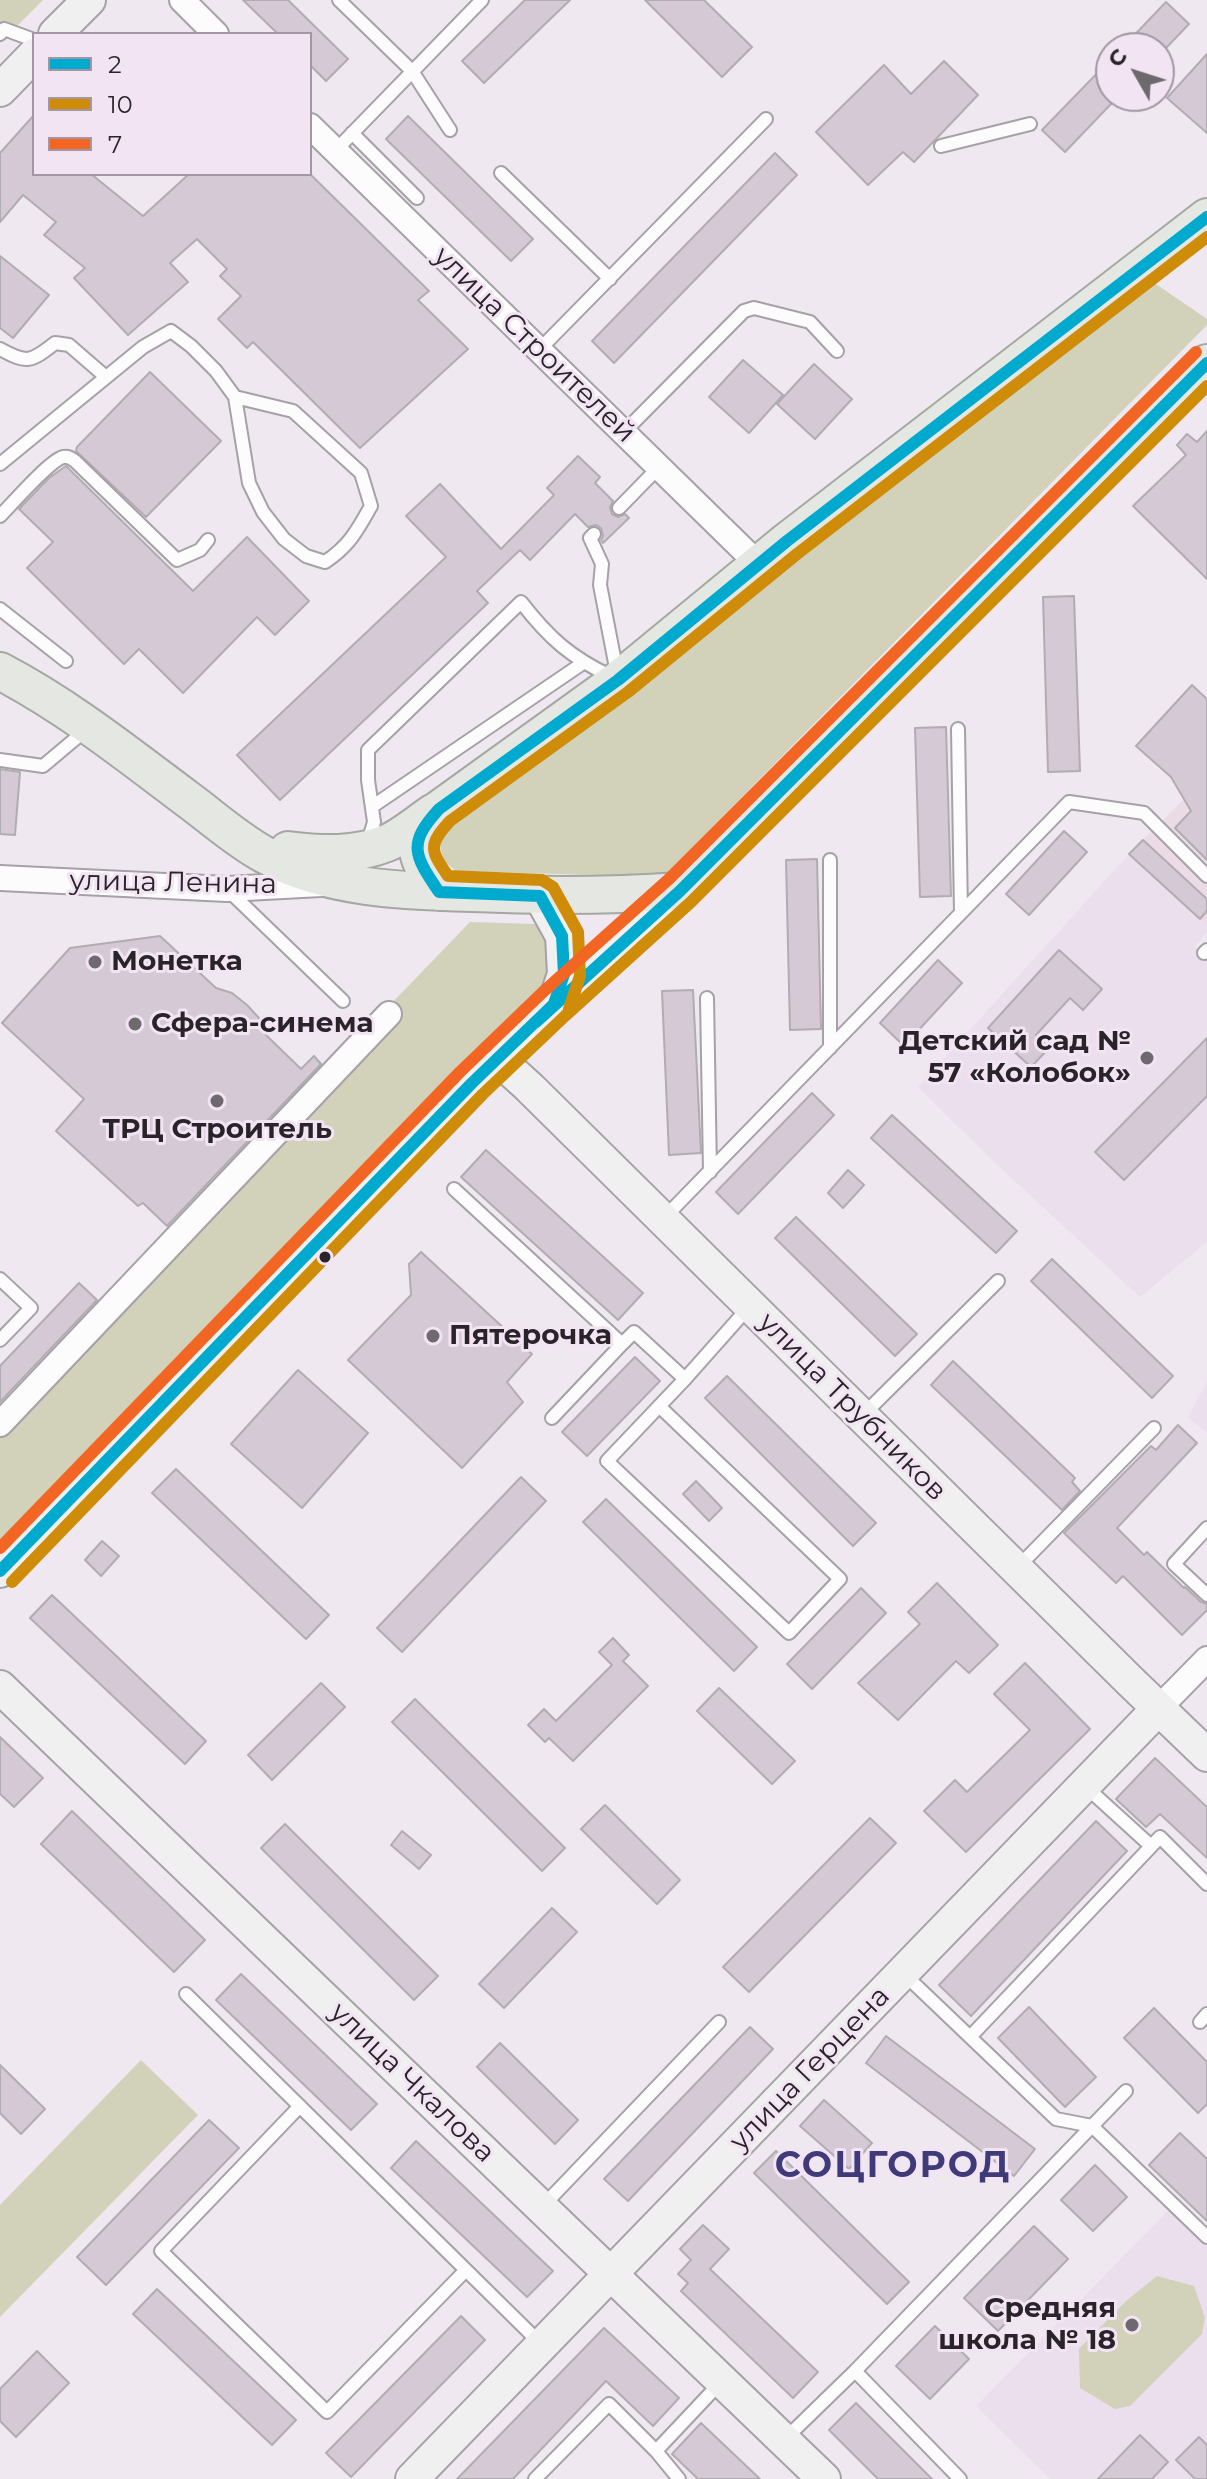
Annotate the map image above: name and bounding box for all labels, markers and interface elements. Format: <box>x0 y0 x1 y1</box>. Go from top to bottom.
legend <box>32 32 312 176</box>
north arrow <box>1095 32 1175 112</box>
text: С <box>1102 43 1133 73</box>
text: 2 <box>108 50 122 79</box>
text: 10 <box>108 90 133 119</box>
text: 7 <box>108 130 122 159</box>
street label: улица Строителей <box>426 240 642 450</box>
street label: улица Ленина <box>69 864 277 902</box>
place label: Монетка <box>111 945 243 979</box>
marker: Монетка <box>86 953 104 971</box>
place label: Сфера-синема <box>151 1007 373 1041</box>
marker: Сфера-синема <box>126 1015 144 1033</box>
place label: Детский сад № 57 «Колобок» <box>899 1025 1131 1091</box>
marker: Детский сад № 57 «Колобок» <box>1138 1049 1156 1067</box>
marker: ТРЦ Строитель <box>208 1092 226 1110</box>
place label: ТРЦ Строитель <box>102 1113 332 1147</box>
unlabelled marker <box>317 1249 333 1265</box>
street label: улица Трубников <box>751 1306 953 1508</box>
place label: Пятерочка <box>449 1319 612 1353</box>
marker: Пятерочка <box>424 1327 442 1345</box>
street label: улица Герцена <box>723 1980 897 2158</box>
street label: улица Чкалова <box>323 1996 501 2170</box>
district label: СОЦГОРОД <box>775 2144 1011 2188</box>
place label: Средняя школа № 18 <box>938 2292 1116 2358</box>
marker: Средняя школа № 18 <box>1123 2316 1141 2334</box>

